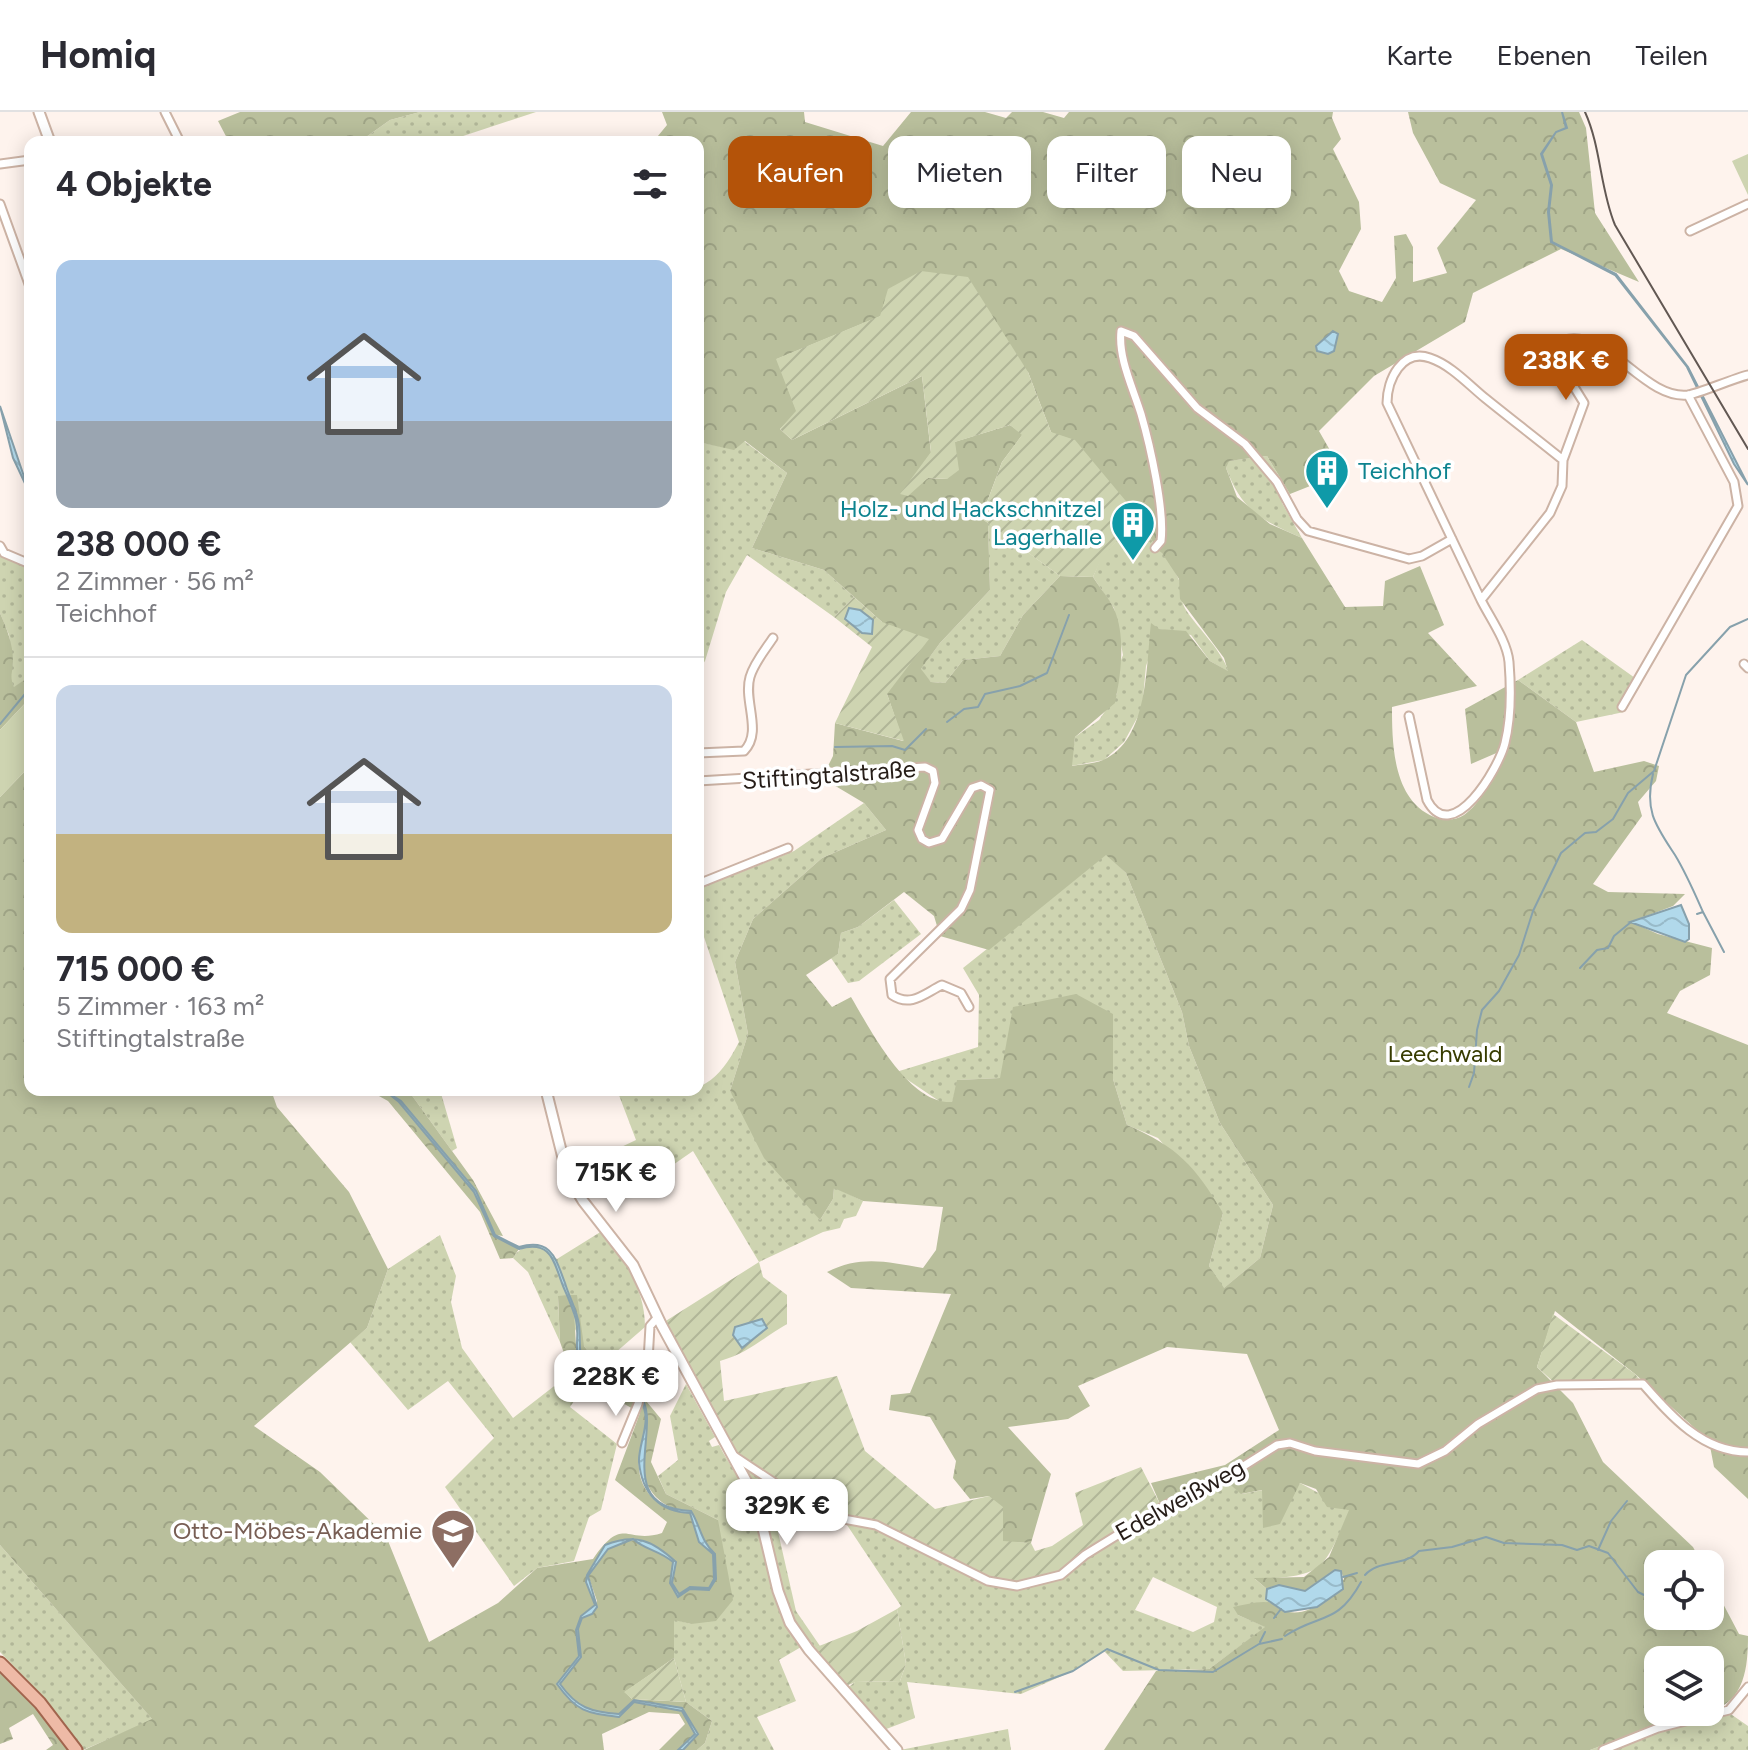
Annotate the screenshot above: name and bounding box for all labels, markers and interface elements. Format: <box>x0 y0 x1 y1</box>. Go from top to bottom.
text: Homiq <box>40 32 156 78</box>
text: Karte <box>1386 38 1453 72</box>
text: Ebenen <box>1497 38 1591 72</box>
text: Teilen <box>1635 38 1708 72</box>
chip: Kaufen <box>728 136 872 208</box>
chip: Mieten <box>888 136 1031 208</box>
chip: Filter <box>1047 136 1166 208</box>
chip: Neu <box>1182 136 1291 208</box>
icon: filters <box>628 162 672 206</box>
text: 4 Objekte <box>56 164 212 205</box>
icon: home <box>292 312 436 456</box>
pin: 238K € <box>1501 334 1631 402</box>
text: 238K € <box>1523 344 1610 376</box>
building icon: Teichhof <box>1303 447 1351 510</box>
place label: Teichhof <box>1358 456 1451 485</box>
place label: Holz- und Hackschnitzel Lagerhalle <box>840 494 1102 551</box>
building icon: Holz- und Hackschnitzel Lagerhalle <box>1109 499 1157 562</box>
text: 238 000 € <box>56 524 221 565</box>
text: 2 Zimmer · 56 m² <box>56 565 254 597</box>
text: Teichhof <box>56 597 157 629</box>
icon: home <box>292 737 436 881</box>
street label: Stiftingtalstraße <box>741 754 917 795</box>
text: 715 000 € <box>56 949 215 990</box>
text: 5 Zimmer · 163 m² <box>56 990 264 1022</box>
text: Stiftingtalstraße <box>56 1022 245 1054</box>
park label: Leechwald <box>1387 1039 1503 1068</box>
pin: 715K € <box>551 1146 681 1214</box>
text: 715K € <box>575 1156 657 1188</box>
pin: 228K € <box>551 1350 681 1418</box>
text: 228K € <box>572 1360 660 1392</box>
street label: Edelweißweg <box>1110 1452 1249 1547</box>
pin: 329K € <box>722 1479 852 1547</box>
text: 329K € <box>744 1489 830 1521</box>
school or university icon: Otto-Möbes-Akademie <box>429 1507 477 1570</box>
place label: Otto-Möbes-Akademie <box>173 1516 422 1545</box>
map controls <box>1644 1550 1724 1726</box>
button: locate <box>1644 1550 1724 1630</box>
button: layers <box>1644 1646 1724 1726</box>

